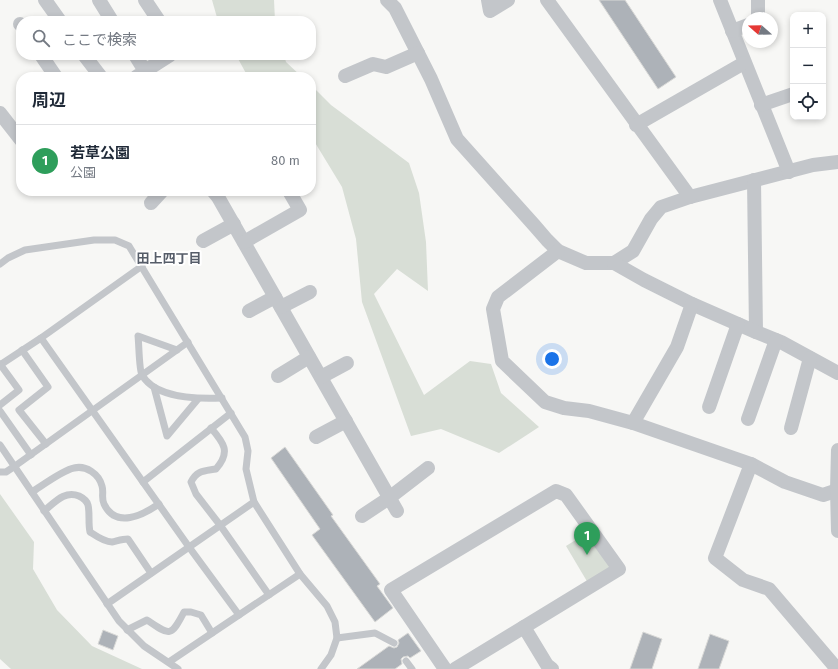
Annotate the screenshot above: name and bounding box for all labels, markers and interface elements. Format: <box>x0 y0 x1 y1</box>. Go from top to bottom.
north arrow <box>742 12 778 48</box>
map controls <box>790 12 826 120</box>
button: + <box>790 12 826 48</box>
search box <box>16 16 316 60</box>
icon: search <box>30 27 52 49</box>
text: ここで検索 <box>62 31 137 49</box>
button: − <box>790 48 826 84</box>
button: locate <box>790 84 826 120</box>
text: 周辺 <box>32 90 66 111</box>
text: 若草公園 <box>70 144 130 162</box>
text: 1 <box>42 153 48 168</box>
text: 80 m <box>271 153 300 168</box>
text: 公園 <box>70 165 96 180</box>
district label: 田上四丁目 <box>136 251 202 266</box>
your location <box>542 349 562 369</box>
pin: 1 <box>574 522 600 555</box>

